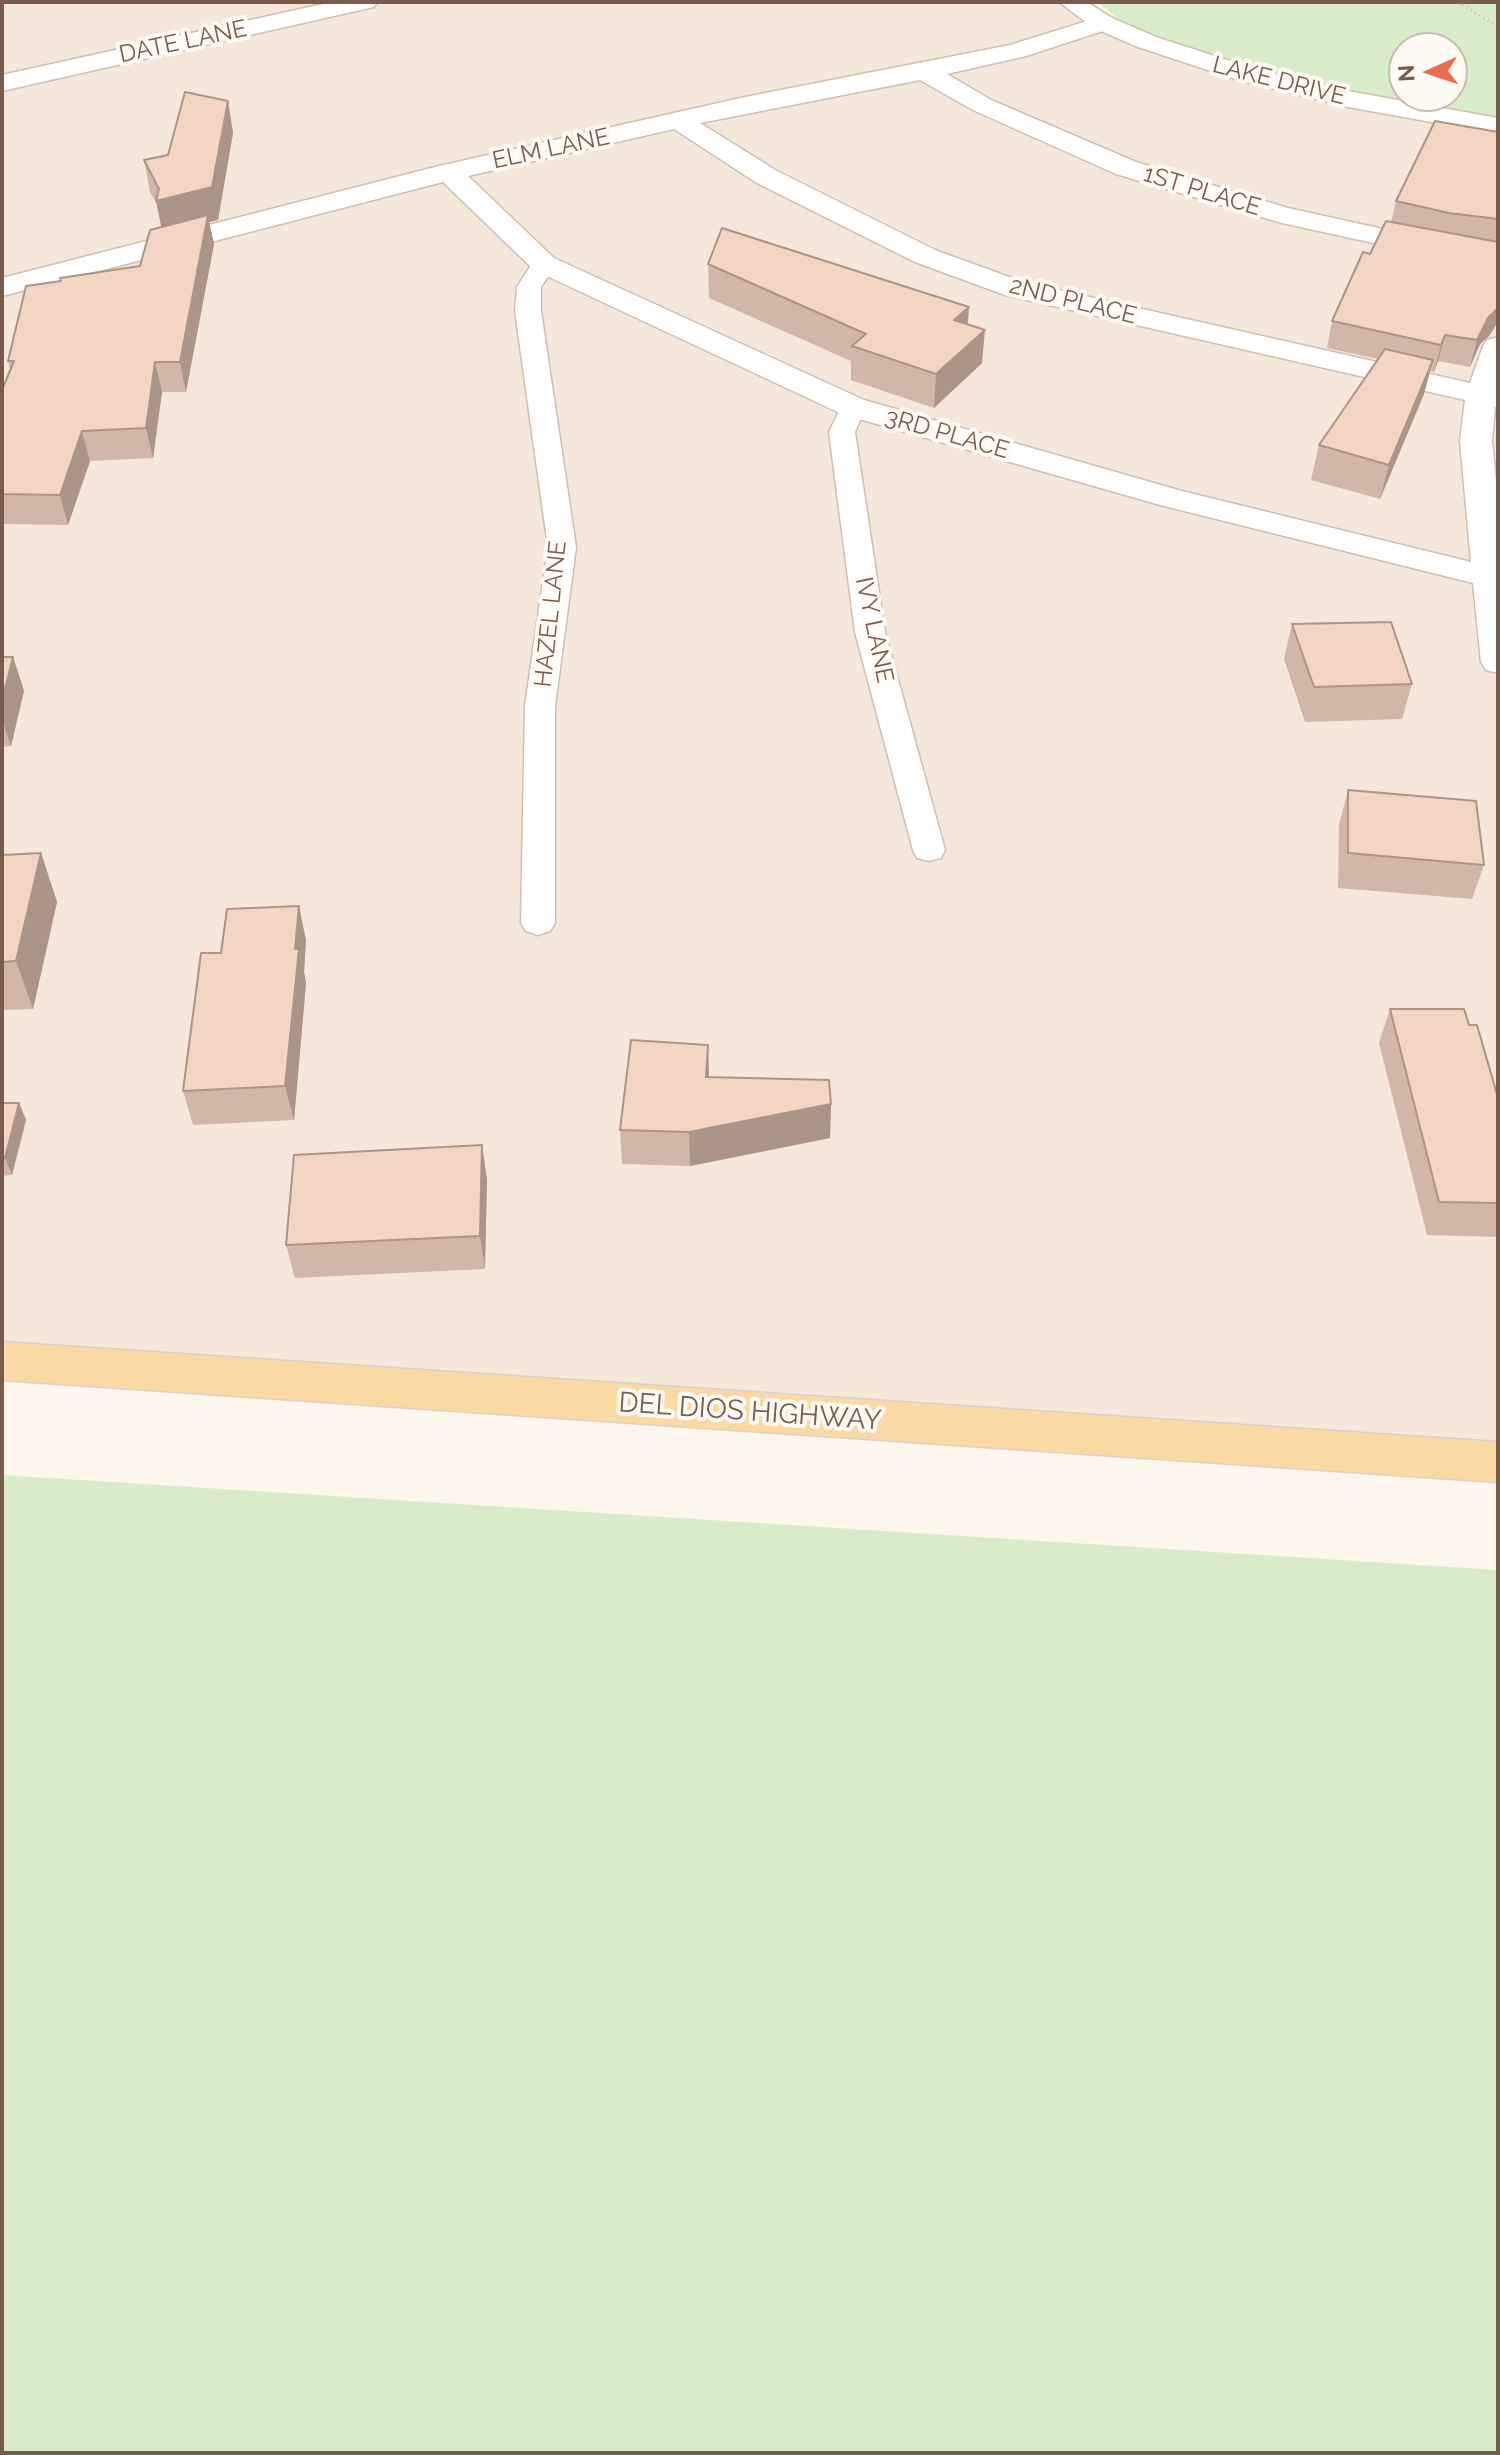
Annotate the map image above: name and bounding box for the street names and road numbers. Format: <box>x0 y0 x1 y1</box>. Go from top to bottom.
street label: DATE LANE <box>116 14 250 70</box>
street label: LAKE DRIVE <box>1209 51 1349 111</box>
street label: ELM LANE <box>490 123 612 175</box>
street label: 1ST PLACE <box>1140 160 1264 222</box>
street label: 2ND PLACE <box>1006 271 1140 331</box>
street label: 3RD PLACE <box>882 403 1012 465</box>
street label: HAZEL LANE <box>529 539 573 689</box>
street label: IVY LANE <box>849 575 899 685</box>
street label: DEL DIOS HIGHWAY <box>617 1386 883 1438</box>

